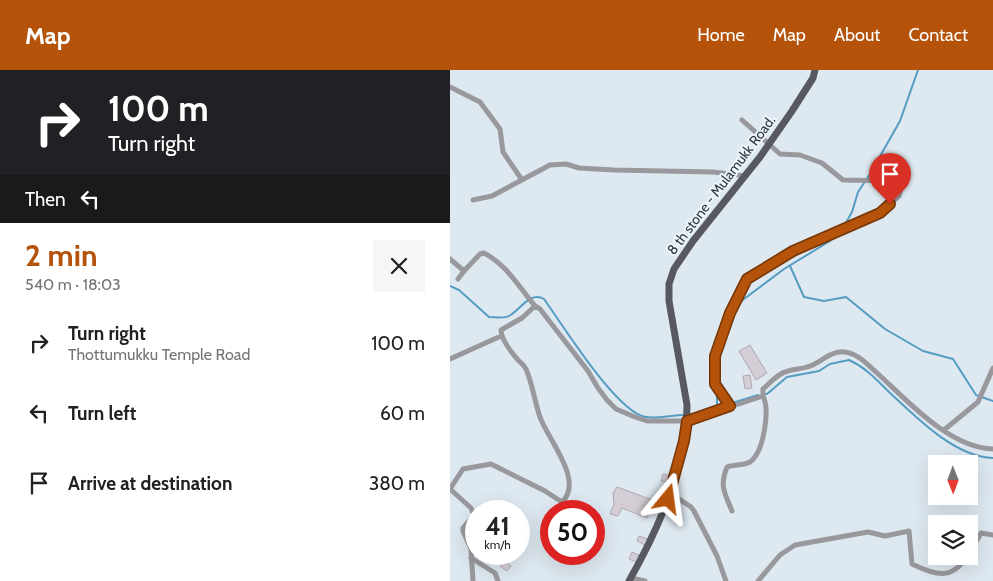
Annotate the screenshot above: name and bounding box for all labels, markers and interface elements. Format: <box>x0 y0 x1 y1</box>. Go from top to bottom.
text: Map <box>25 21 71 50</box>
text: Home <box>697 24 745 46</box>
text: Map <box>773 24 806 46</box>
text: About <box>834 24 880 46</box>
text: Contact <box>908 24 968 46</box>
text: 100 m <box>108 87 209 130</box>
icon: right <box>25 90 90 155</box>
street label: 8 th stone - Mulamukk Road. <box>663 112 779 258</box>
text: Turn right <box>108 130 195 157</box>
pin <box>869 153 911 204</box>
icon: arrive <box>876 160 904 188</box>
icon: left <box>76 185 104 213</box>
text: Then <box>25 188 66 211</box>
text: 2 min <box>25 237 97 274</box>
button: close <box>373 240 425 292</box>
text: 540 m · 18:03 <box>25 275 121 294</box>
text: Turn right <box>68 322 146 345</box>
icon: right <box>25 329 53 357</box>
text: 100 m <box>371 332 425 355</box>
text: Thottumukku Temple Road <box>68 345 250 364</box>
icon: left <box>25 399 53 427</box>
text: Turn left <box>68 402 136 425</box>
text: 60 m <box>380 402 425 425</box>
north arrow <box>928 455 978 505</box>
map controls <box>928 455 978 565</box>
icon: arrive <box>25 469 53 497</box>
text: Arrive at destination <box>68 472 232 495</box>
text: 380 m <box>369 472 425 495</box>
position arrow <box>641 472 693 524</box>
speed limit sign: 50 <box>540 500 605 565</box>
text: 41 <box>485 511 510 541</box>
button: layers <box>928 515 978 565</box>
text: km/h <box>484 537 511 552</box>

